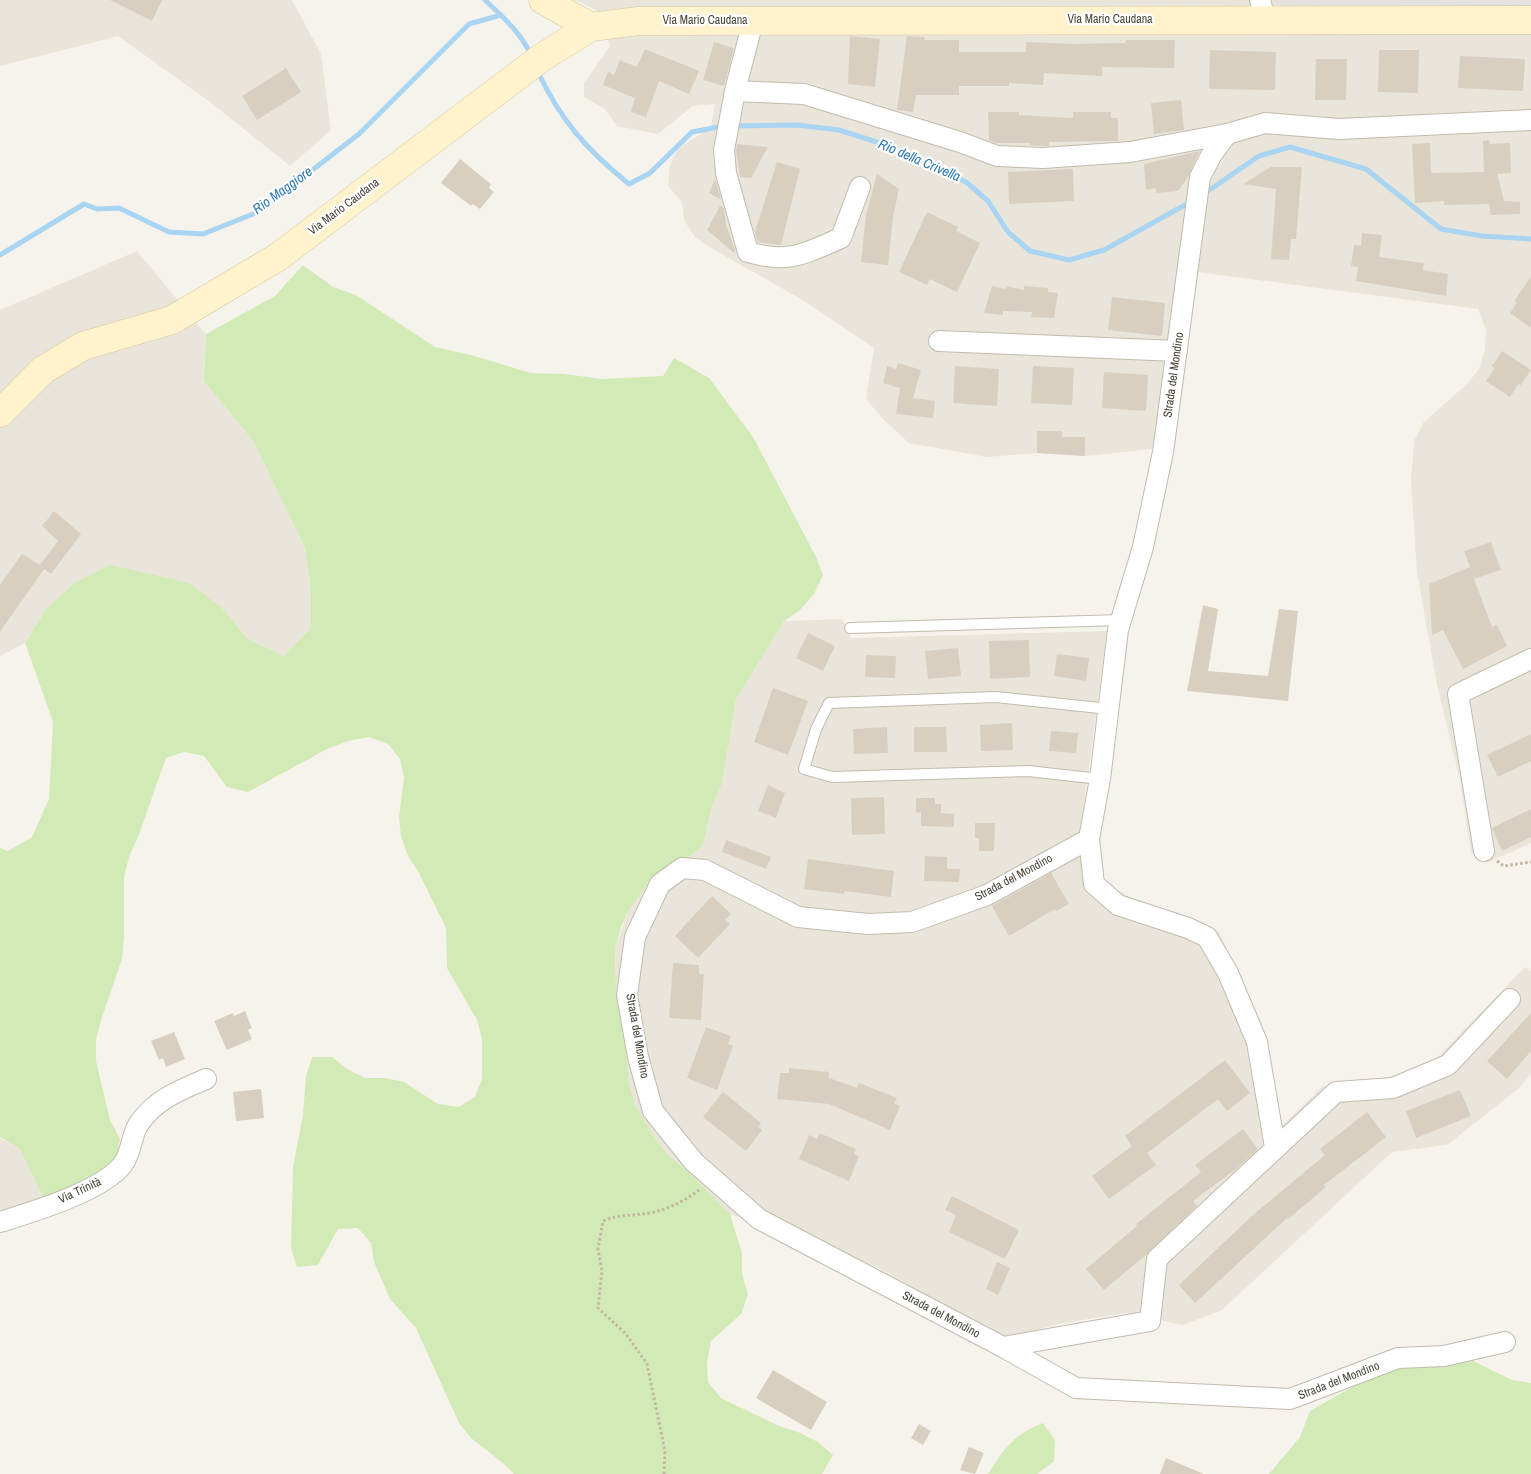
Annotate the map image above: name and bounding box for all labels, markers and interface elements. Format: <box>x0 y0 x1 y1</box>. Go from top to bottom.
street label: Via Mario Caudana <box>1067 13 1153 27</box>
street label: Via Mario Caudana <box>662 14 748 28</box>
water label: Rio della Crivella <box>875 136 963 186</box>
water label: Rio Maggiore <box>250 164 316 218</box>
street label: Via Mario Caudana <box>306 176 382 238</box>
street label: Strada del Mondino <box>1161 331 1187 419</box>
street label: Strada del Mondino <box>973 851 1055 905</box>
street label: Strada del Mondino <box>622 992 652 1080</box>
street label: Via Trinità <box>56 1175 104 1207</box>
street label: Strada del Mondino <box>900 1288 982 1342</box>
street label: Strada del Mondino <box>1296 1359 1382 1403</box>

